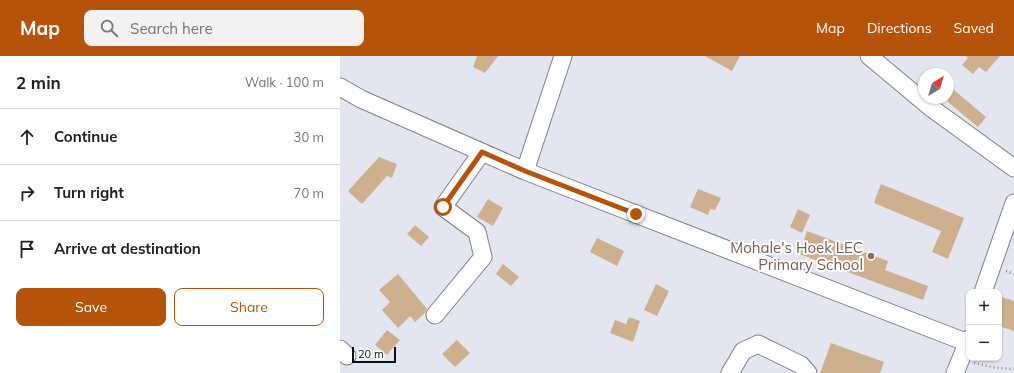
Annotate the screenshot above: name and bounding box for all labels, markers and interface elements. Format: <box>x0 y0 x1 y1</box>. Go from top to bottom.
search box <box>84 10 364 46</box>
text: Map <box>20 16 60 40</box>
icon: search <box>98 17 120 39</box>
text: Search here <box>130 19 213 38</box>
text: Map <box>816 19 845 37</box>
text: Directions <box>867 19 932 37</box>
text: Saved <box>954 19 994 37</box>
north arrow <box>918 68 954 104</box>
text: 2 min <box>16 72 61 93</box>
text: Walk · 100 m <box>245 74 324 90</box>
icon: ahead <box>16 126 38 148</box>
text: Continue <box>54 127 117 146</box>
text: 30 m <box>294 129 324 145</box>
icon: right <box>16 182 38 204</box>
text: Turn right <box>54 183 124 202</box>
text: 70 m <box>294 185 324 201</box>
route start <box>434 198 452 216</box>
route end <box>627 205 645 223</box>
icon: arrive <box>16 238 38 260</box>
place label: Mohale's Hoek LEC Primary School <box>730 238 863 274</box>
text: Arrive at destination <box>54 239 201 258</box>
marker: Mohale's Hoek LEC Primary School <box>866 251 876 261</box>
button: Save <box>16 288 166 326</box>
button: Share <box>174 288 324 326</box>
map controls <box>966 289 1002 361</box>
button: + <box>966 289 1002 325</box>
button: − <box>966 325 1002 361</box>
scale bar <box>352 345 396 364</box>
text: 20 m <box>358 347 384 361</box>

